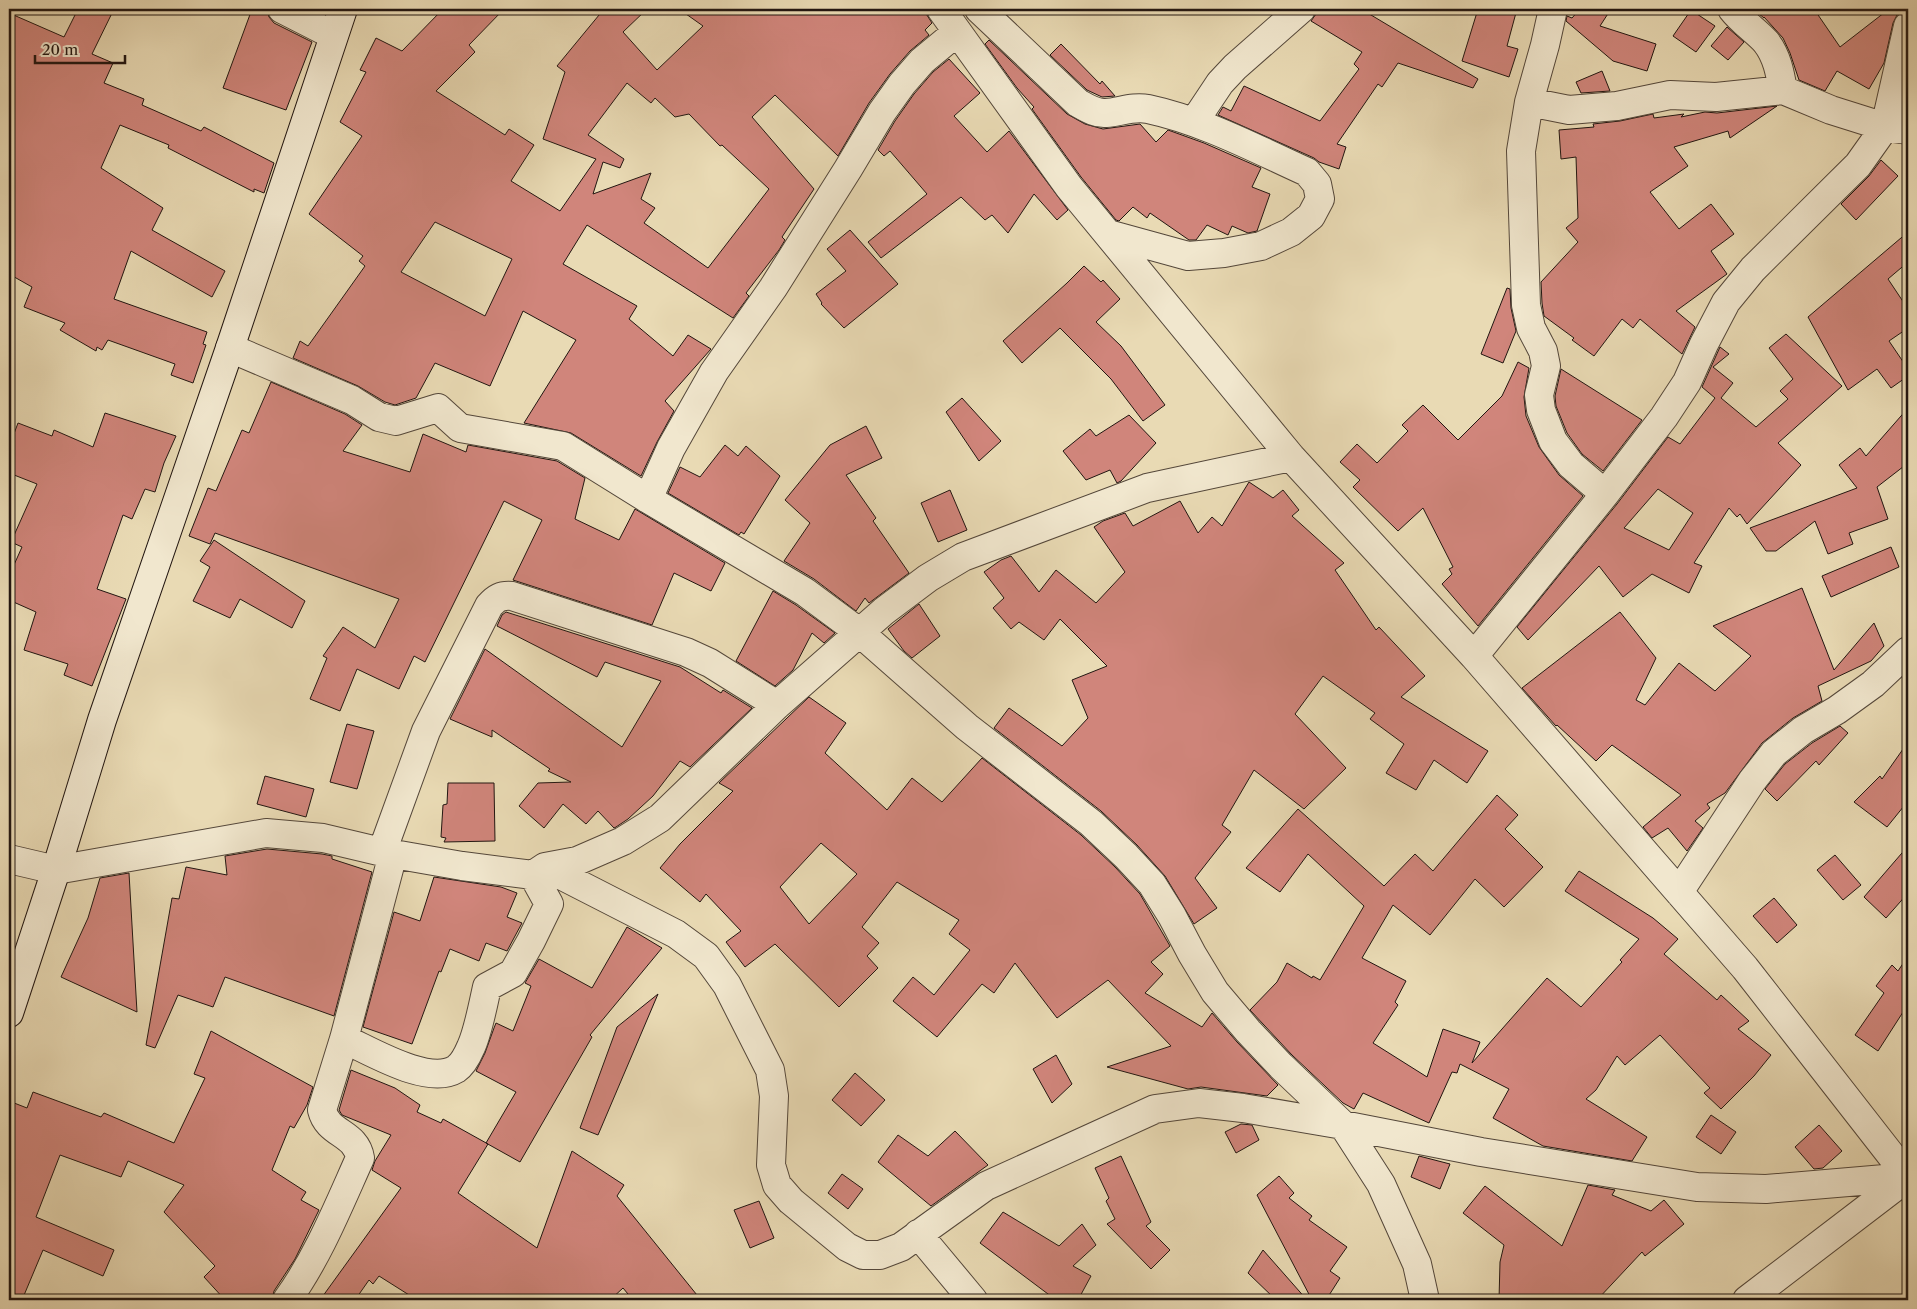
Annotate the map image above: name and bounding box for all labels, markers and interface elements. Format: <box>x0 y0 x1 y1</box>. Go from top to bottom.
scale bar <box>35 32 125 64</box>
text: 20 m <box>42 40 78 59</box>

